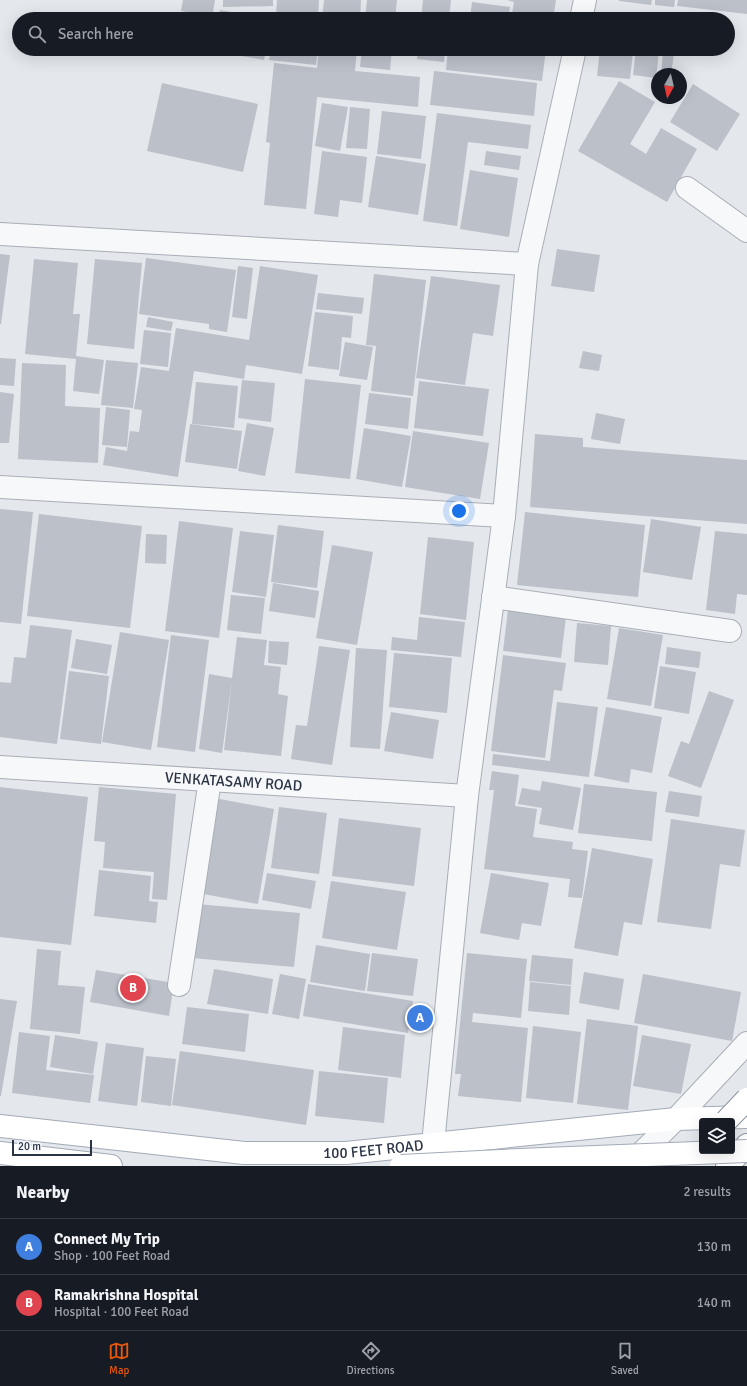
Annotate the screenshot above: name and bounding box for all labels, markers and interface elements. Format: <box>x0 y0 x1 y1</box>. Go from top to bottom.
search box <box>12 12 735 56</box>
icon: search <box>26 23 48 45</box>
text: Search here <box>58 25 134 43</box>
north arrow <box>651 68 687 104</box>
your location <box>449 501 469 521</box>
street label: VENKATASAMY ROAD <box>164 768 303 795</box>
pin: B <box>120 973 146 1003</box>
pin: A <box>407 1003 433 1033</box>
map controls <box>699 1118 735 1154</box>
button: layers <box>699 1118 735 1154</box>
street label: 100 FEET ROAD <box>323 1136 424 1162</box>
scale bar <box>12 1138 92 1157</box>
text: 20 m <box>18 1140 41 1153</box>
text: Nearby <box>16 1182 69 1203</box>
text: 2 results <box>683 1184 731 1200</box>
text: Connect My Trip <box>54 1230 160 1248</box>
text: A <box>25 1239 33 1255</box>
text: 130 m <box>697 1239 731 1255</box>
text: Shop · 100 Feet Road <box>54 1248 170 1264</box>
text: Ramakrishna Hospital <box>54 1286 198 1304</box>
text: B <box>25 1295 33 1311</box>
text: 140 m <box>697 1295 731 1311</box>
text: Hospital · 100 Feet Road <box>54 1304 189 1320</box>
tab: Map <box>108 1340 130 1377</box>
tab: Directions <box>347 1340 395 1377</box>
tab: Saved <box>611 1340 639 1377</box>

